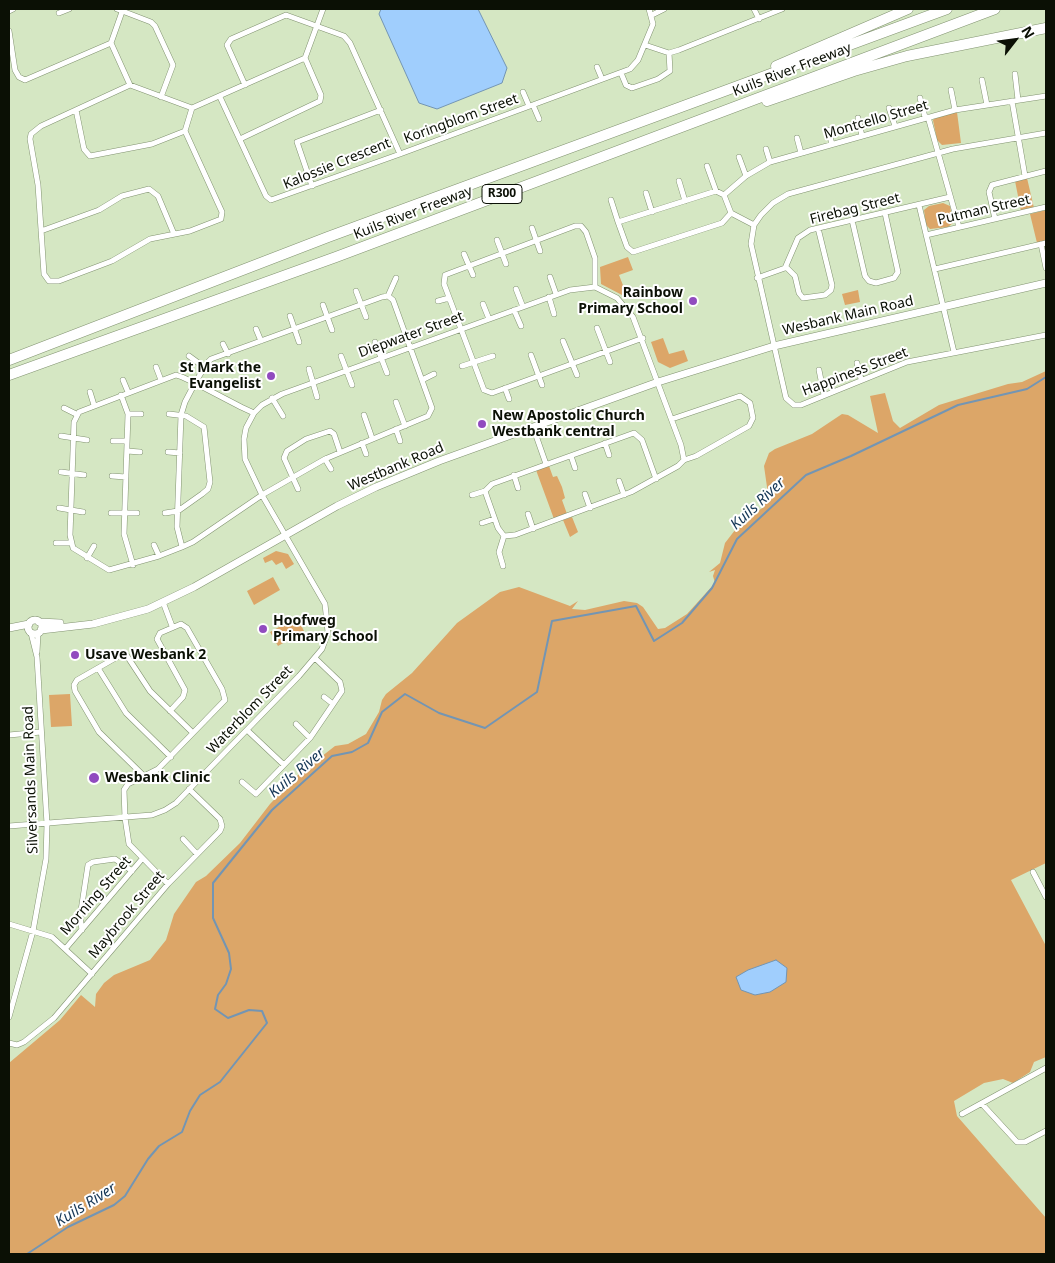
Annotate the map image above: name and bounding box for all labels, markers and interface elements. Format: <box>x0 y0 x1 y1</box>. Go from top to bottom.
north arrow <box>990 15 1040 65</box>
text: N <box>1017 23 1039 42</box>
street label: Kuils River Freeway <box>730 40 854 100</box>
street label: Koringblom Street <box>402 91 520 147</box>
street label: Montcello Street <box>822 97 930 143</box>
street label: Kalossie Crescent <box>281 135 393 193</box>
street label: Kuils River Freeway <box>351 183 475 243</box>
road number: R300 <box>482 184 522 203</box>
street label: Firebag Street <box>808 190 902 228</box>
street label: Putman Street <box>936 191 1032 229</box>
place label: Rainbow Primary School <box>578 285 683 318</box>
street label: Wesbank Main Road <box>781 293 915 339</box>
marker: Rainbow Primary School <box>687 295 699 307</box>
street label: Diepwater Street <box>356 308 466 362</box>
street label: Happiness Street <box>800 344 910 400</box>
place label: St Mark the Evangelist <box>180 360 261 392</box>
marker: St Mark the Evangelist <box>265 370 277 382</box>
place label: New Apostolic Church Westbank central <box>492 408 645 441</box>
marker: New Apostolic Church Westbank central <box>476 418 488 430</box>
street label: Westbank Road <box>346 439 446 495</box>
water label: Kuils River <box>727 474 789 534</box>
place label: Hoofweg Primary School <box>273 613 378 646</box>
marker: Hoofweg Primary School <box>257 623 269 635</box>
place label: Usave Wesbank 2 <box>85 647 206 663</box>
marker: Usave Wesbank 2 <box>69 649 81 661</box>
street label: Waterblom Street <box>204 663 296 757</box>
street label: Silversands Main Road <box>20 706 42 854</box>
water label: Kuils River <box>265 744 329 802</box>
place label: Wesbank Clinic <box>105 770 210 786</box>
marker: Wesbank Clinic <box>87 771 101 785</box>
street label: Morning Street <box>57 853 135 939</box>
street label: Maybrook Street <box>86 868 168 962</box>
water label: Kuils River <box>52 1179 120 1231</box>

